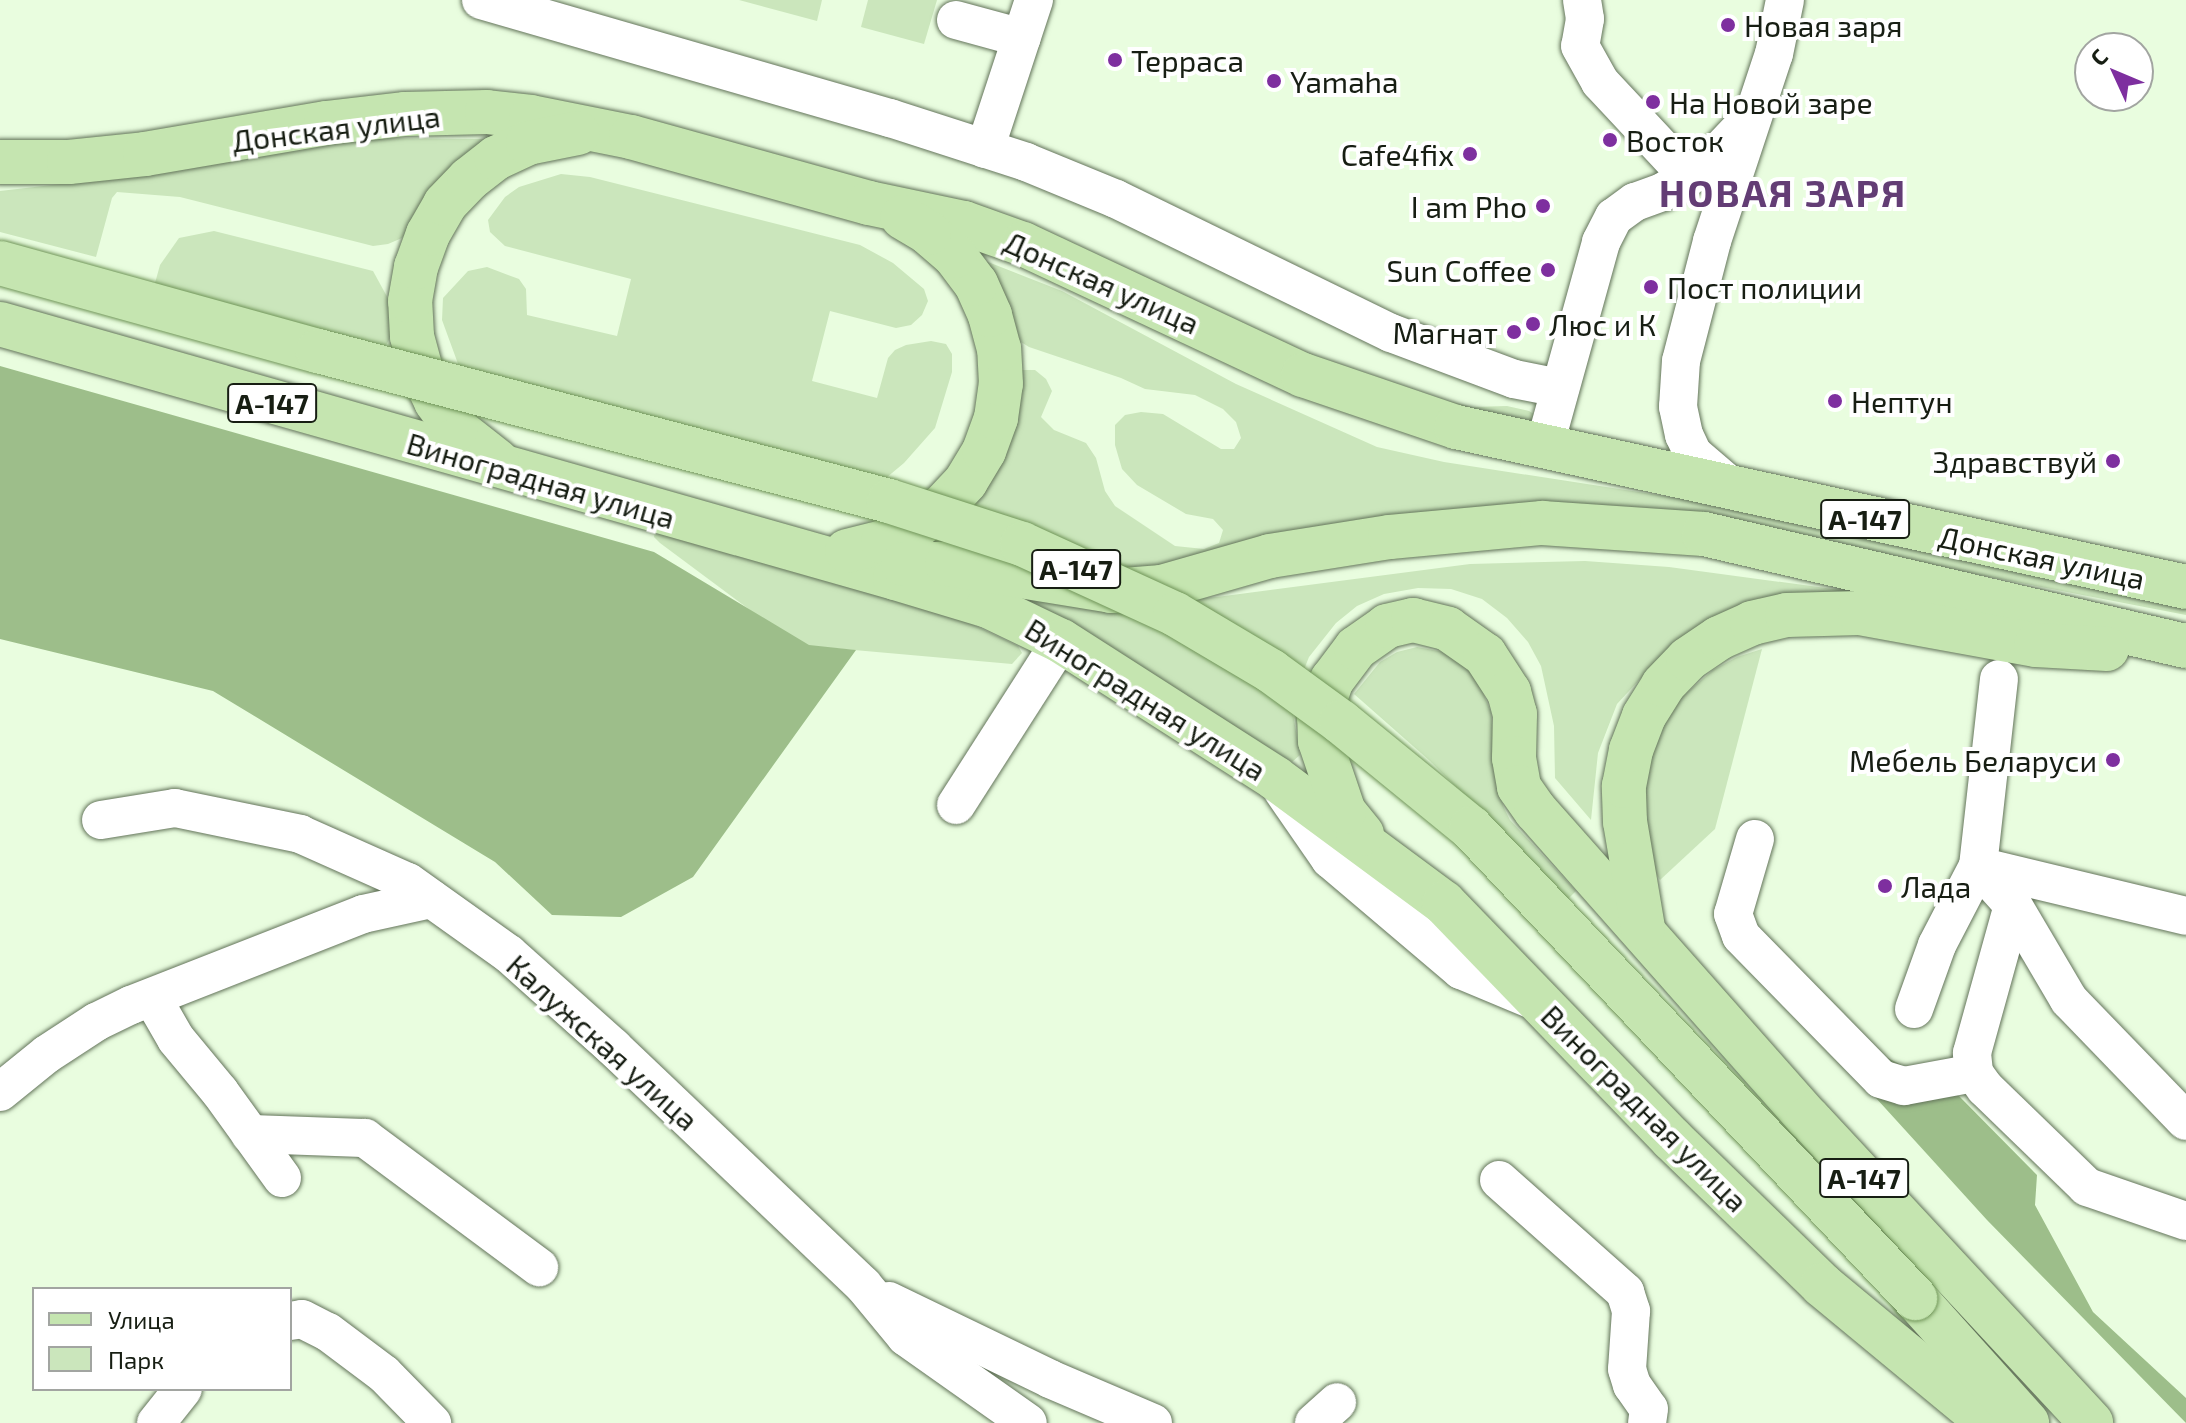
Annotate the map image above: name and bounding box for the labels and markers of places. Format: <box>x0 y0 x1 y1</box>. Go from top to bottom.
place label: Новая заря <box>1744 7 1903 43</box>
marker: Новая заря <box>1719 16 1737 34</box>
place label: Терраса <box>1131 42 1244 78</box>
marker: Терраса <box>1106 51 1124 69</box>
place label: Yamaha <box>1290 63 1399 99</box>
marker: Yamaha <box>1265 72 1283 90</box>
place label: На Новой заре <box>1669 84 1873 120</box>
marker: На Новой заре <box>1644 93 1662 111</box>
place label: Восток <box>1626 122 1724 158</box>
marker: Восток <box>1601 131 1619 149</box>
place label: Cafe4fix <box>1341 136 1454 172</box>
marker: Cafe4fix <box>1461 145 1479 163</box>
place label: I am Pho <box>1411 188 1527 224</box>
marker: I am Pho <box>1534 197 1552 215</box>
place label: Sun Coffee <box>1387 252 1532 288</box>
marker: Sun Coffee <box>1539 261 1557 279</box>
place label: Пост полиции <box>1667 269 1862 305</box>
marker: Пост полиции <box>1642 278 1660 296</box>
place label: Люс и К <box>1549 306 1656 342</box>
place label: Магнат <box>1393 314 1498 350</box>
marker: Люс и К <box>1524 315 1542 333</box>
marker: Магнат <box>1505 323 1523 341</box>
place label: Нептун <box>1851 383 1953 419</box>
marker: Нептун <box>1826 392 1844 410</box>
place label: Здравствуй <box>1933 443 2097 479</box>
marker: Здравствуй <box>2104 452 2122 470</box>
place label: Мебель Беларуси <box>1849 742 2097 778</box>
marker: Мебель Беларуси <box>2104 751 2122 769</box>
place label: Лада <box>1901 868 1971 904</box>
marker: Лада <box>1876 877 1894 895</box>

